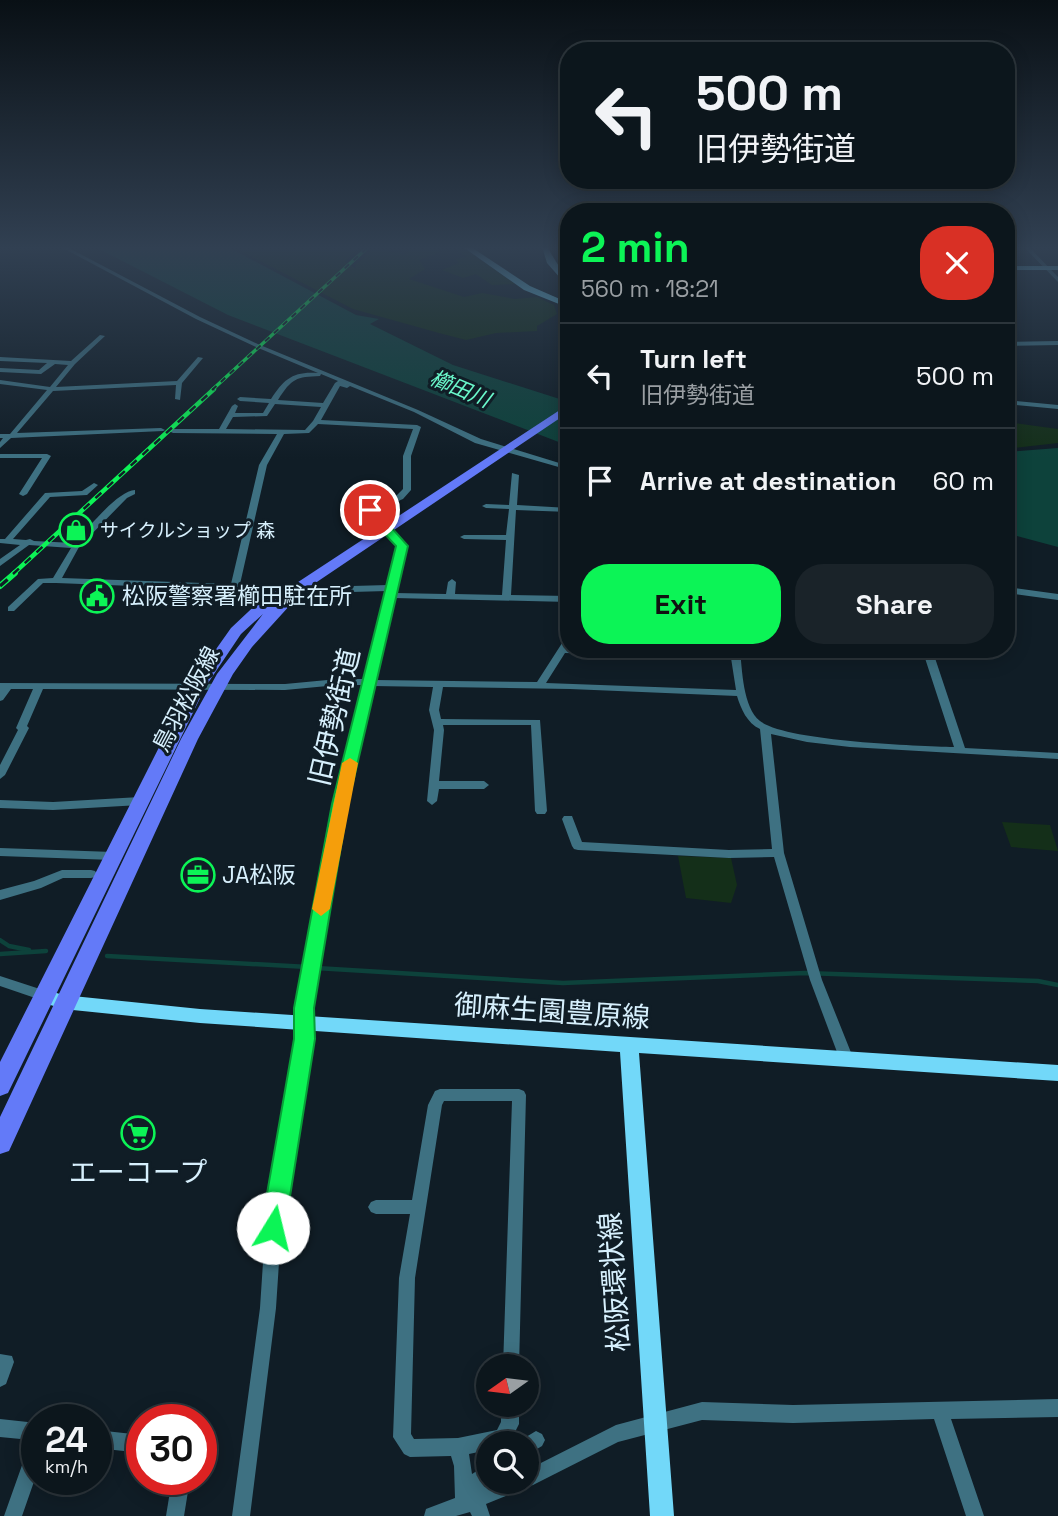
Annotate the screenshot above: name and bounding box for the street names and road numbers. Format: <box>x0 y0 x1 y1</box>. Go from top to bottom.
street label: 鳥羽松阪線 <box>146 641 226 757</box>
street label: 旧伊勢街道 <box>301 645 367 789</box>
street label: 御麻生園豊原線 <box>453 986 651 1036</box>
street label: 松阪環状線 <box>591 1211 637 1353</box>

